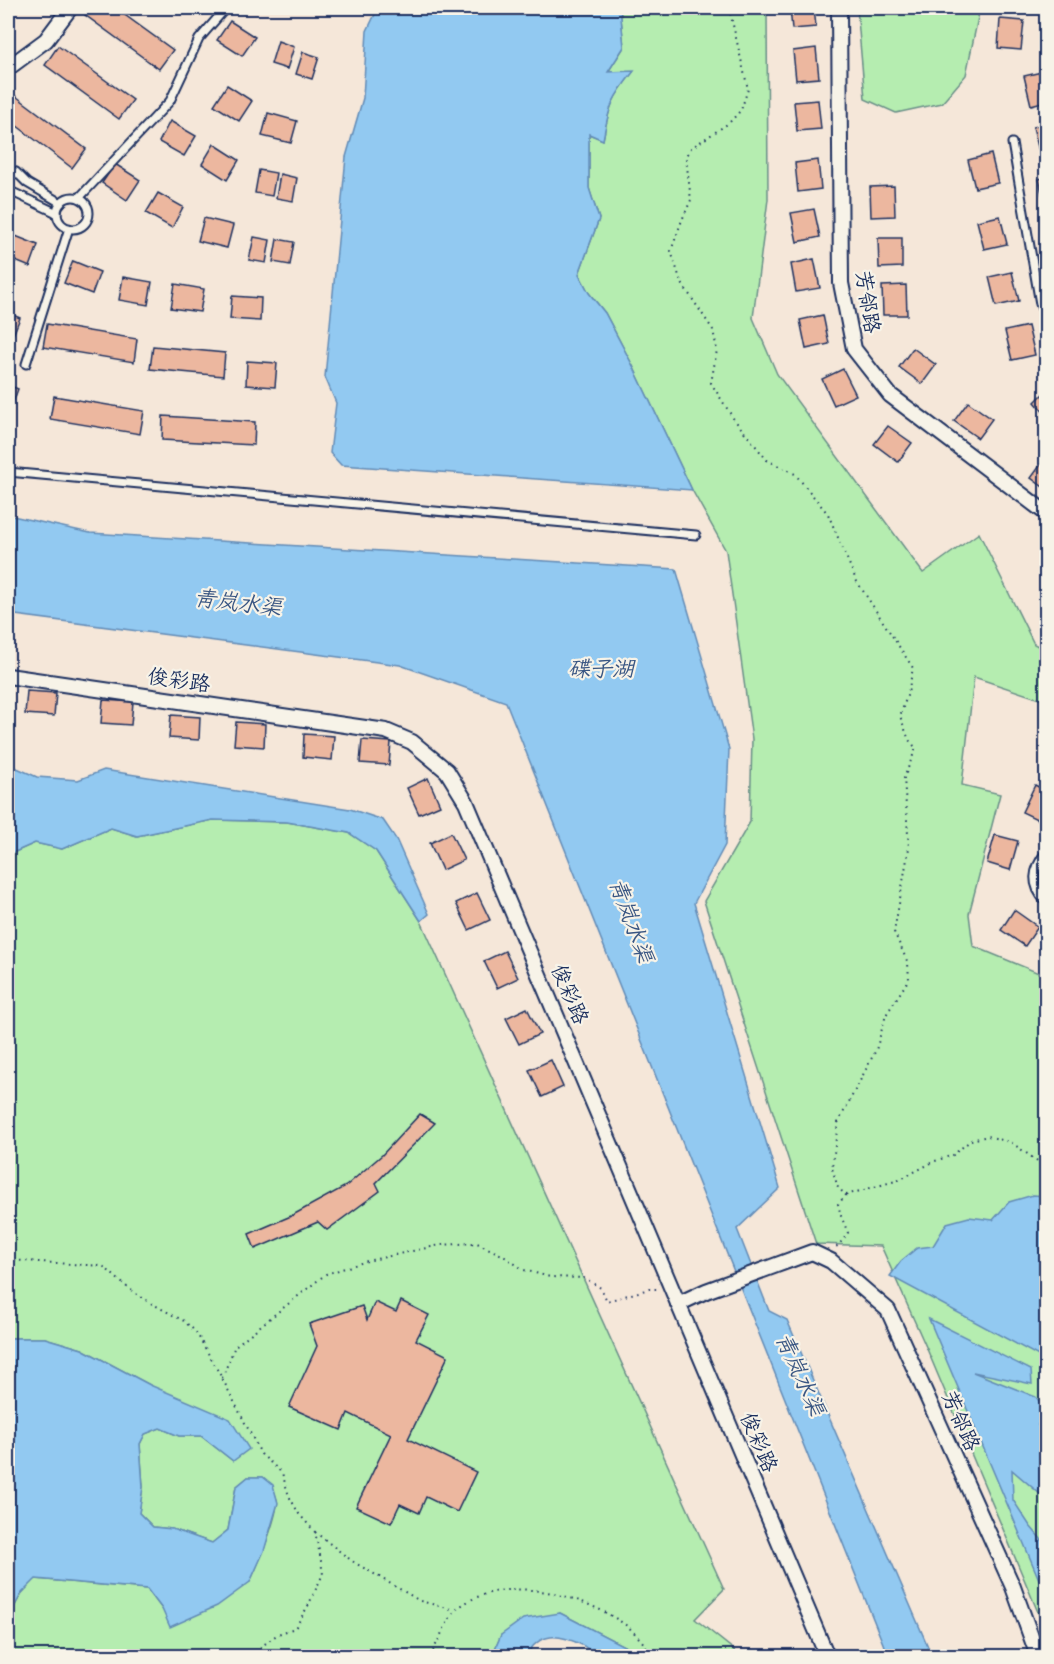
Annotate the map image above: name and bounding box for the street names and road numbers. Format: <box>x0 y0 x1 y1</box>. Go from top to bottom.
street label: 芳邻路 <box>850 269 885 335</box>
street label: 俊彩路 <box>146 664 212 697</box>
street label: 俊彩路 <box>546 960 593 1028</box>
street label: 芳邻路 <box>936 1387 985 1455</box>
street label: 俊彩路 <box>735 1408 782 1476</box>

